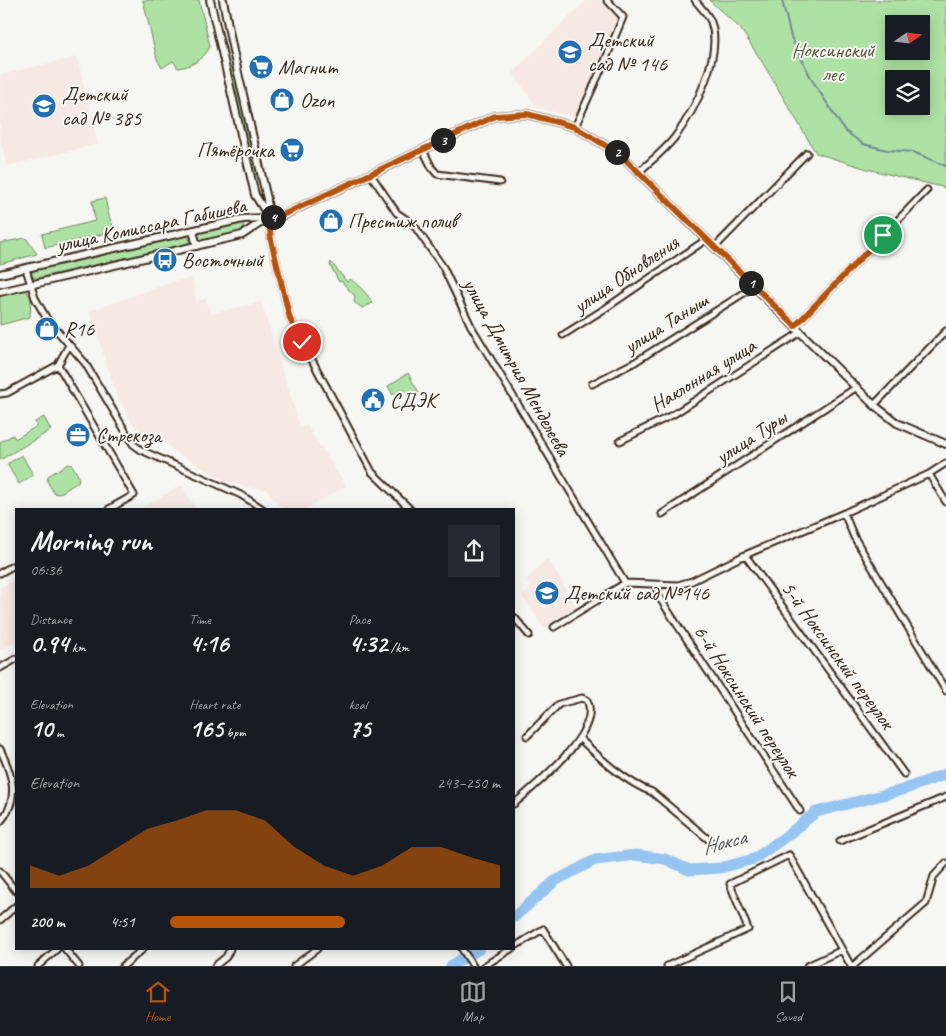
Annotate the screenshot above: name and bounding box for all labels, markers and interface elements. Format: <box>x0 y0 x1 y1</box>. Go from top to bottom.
north arrow <box>885 15 930 60</box>
map controls <box>885 15 930 115</box>
place label: Детский сад № 146 <box>588 27 668 77</box>
park label: Ноксинский лес <box>791 37 876 87</box>
school or university icon: Детский сад № 146 <box>557 39 583 65</box>
supermarket icon: Магнит <box>248 54 274 80</box>
place label: Магнит <box>278 54 339 80</box>
button: layers <box>885 70 930 115</box>
place label: Детский сад № 385 <box>62 81 143 131</box>
shop icon: Ozon <box>269 87 295 113</box>
place label: Ozon <box>300 87 335 113</box>
school or university icon: Детский сад № 385 <box>31 93 57 119</box>
pin: 3 <box>430 128 456 152</box>
text: 3 <box>440 132 447 149</box>
place label: Пятёрочка <box>197 137 276 163</box>
supermarket icon: Пятёрочка <box>279 137 305 163</box>
pin: 2 <box>604 140 630 164</box>
text: 2 <box>614 144 621 161</box>
street label: улица Комиссара Габишева <box>52 192 250 258</box>
pin: 4 <box>260 204 286 230</box>
shop icon: Престиж полив <box>318 208 344 234</box>
place label: Престиж полив <box>348 208 461 234</box>
text: 4 <box>270 209 277 226</box>
pin <box>862 214 904 256</box>
icon: arrive <box>869 221 897 249</box>
street label: улица Обновления <box>567 229 685 320</box>
bus stop icon: Восточный <box>152 247 178 273</box>
place label: Восточный <box>182 247 265 273</box>
pin: 1 <box>738 270 764 296</box>
street label: улица Дмитрия Менделеева <box>456 272 577 462</box>
text: 1 <box>748 275 755 292</box>
street label: улица Таныш <box>617 287 713 360</box>
shop icon: R16 <box>34 316 60 342</box>
place label: R16 <box>64 316 95 342</box>
pin <box>281 321 323 363</box>
icon: check <box>288 328 316 356</box>
street label: Наклонная улица <box>646 331 762 418</box>
public building icon: СДЭК <box>360 387 386 413</box>
place label: СДЭК <box>390 387 440 413</box>
street label: улица Туры <box>709 403 793 471</box>
office icon: Стрекоза <box>65 422 91 448</box>
place label: Стрекоза <box>96 422 163 449</box>
text: Morning run <box>30 523 152 558</box>
button: share <box>448 525 500 577</box>
text: 06:36 <box>30 560 62 580</box>
street label: 5-й Ноксинский переулок <box>776 576 902 736</box>
school or university icon: Детский сад №146 <box>534 580 560 606</box>
place label: Детский сад №146 <box>564 580 709 606</box>
text: Distance <box>30 611 72 628</box>
text: Time <box>189 611 211 628</box>
text: Pace <box>349 611 370 628</box>
street label: 6-й Ноксинский переулок <box>688 620 807 784</box>
text: 0.94 <box>30 628 68 660</box>
text: 4:16 <box>189 628 229 660</box>
text: 4:32 <box>349 628 387 660</box>
text: km <box>68 639 85 656</box>
text: /km <box>387 639 409 656</box>
text: Elevation <box>30 696 73 713</box>
text: Heart rate <box>189 696 240 713</box>
text: kcal <box>349 696 367 713</box>
text: 10 <box>30 713 53 745</box>
text: 165 <box>189 713 223 745</box>
text: 75 <box>349 713 371 745</box>
text: m <box>53 724 64 741</box>
text: bpm <box>223 724 246 741</box>
text: Elevation <box>30 773 79 793</box>
text: 243–250 m <box>437 773 500 793</box>
water label: Нокса <box>699 823 751 861</box>
text: 200 m <box>30 912 65 932</box>
text: 4:51 <box>110 912 135 932</box>
tab: Home <box>144 978 172 1025</box>
tab: Map <box>459 978 487 1025</box>
tab: Saved <box>774 978 802 1025</box>

